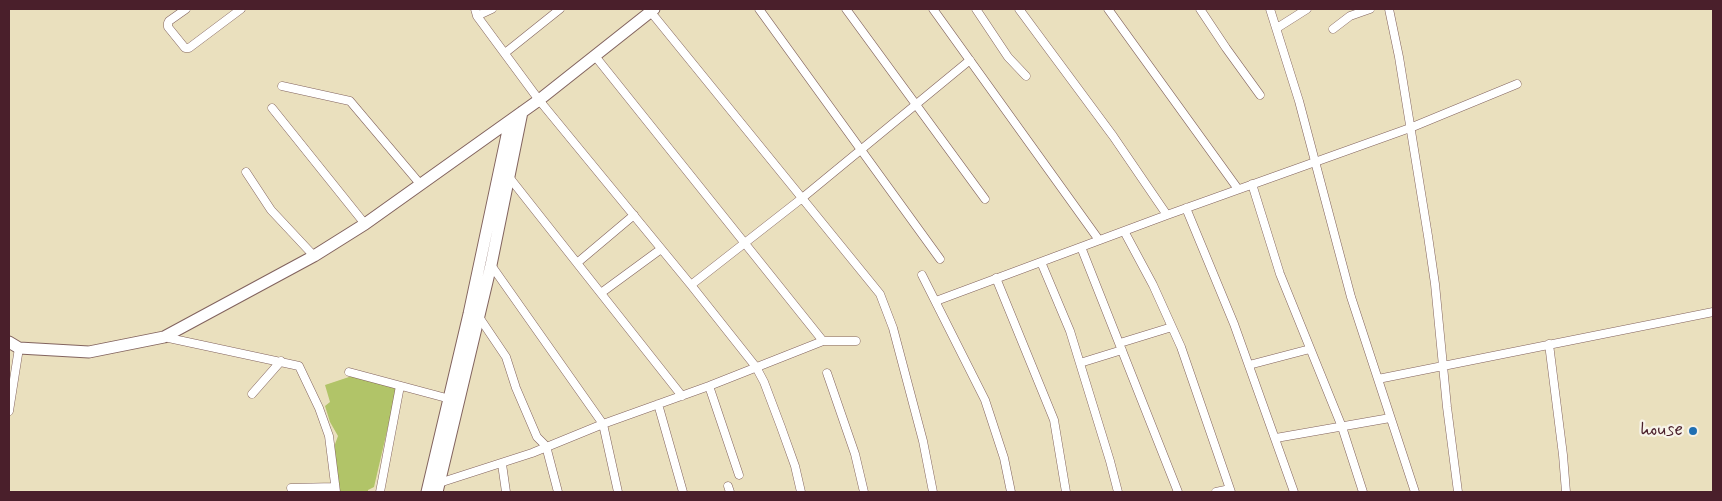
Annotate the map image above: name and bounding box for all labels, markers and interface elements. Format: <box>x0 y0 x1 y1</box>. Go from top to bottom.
place label: house <box>1640 420 1683 442</box>
marker: house <box>1687 425 1699 437</box>

